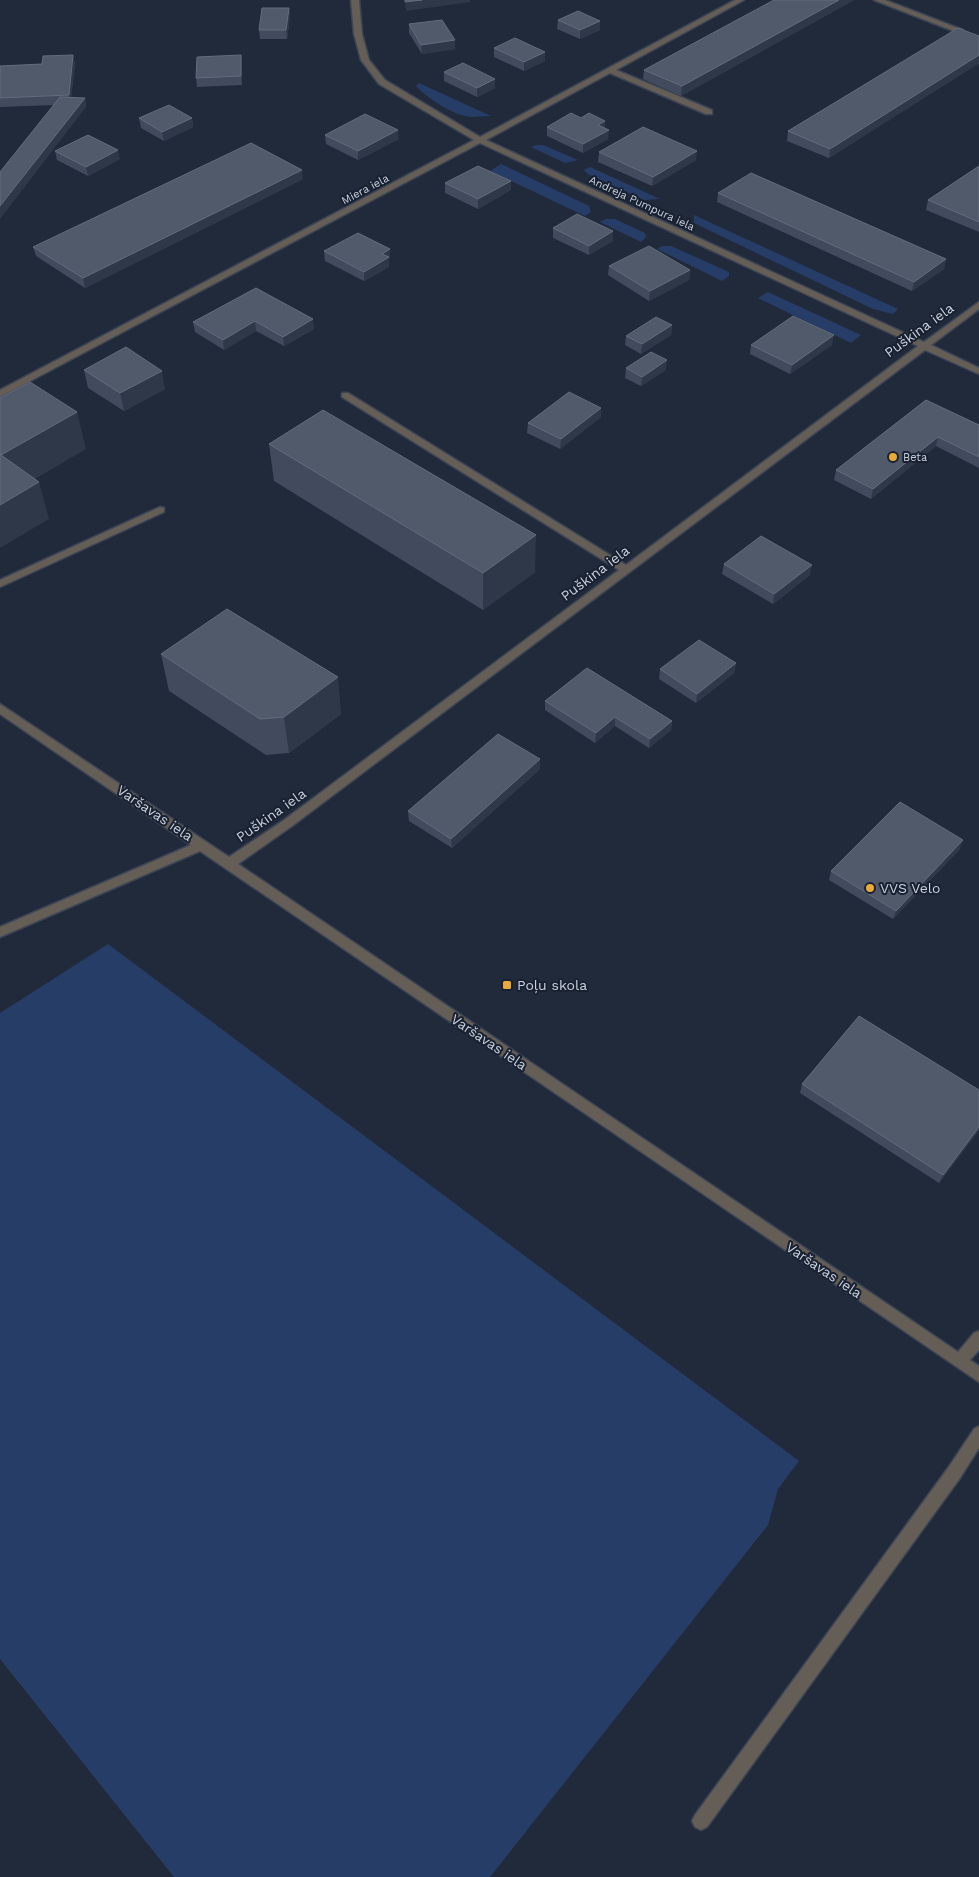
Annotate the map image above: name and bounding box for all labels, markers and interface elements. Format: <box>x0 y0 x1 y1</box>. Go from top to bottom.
street label: Miera iela <box>339 172 391 207</box>
street label: Andreja Pumpura iela <box>587 173 697 234</box>
street label: Puškina iela <box>881 300 957 360</box>
marker: Beta <box>887 451 899 463</box>
place label: Beta <box>903 451 927 464</box>
street label: Puškina iela <box>558 542 632 604</box>
street label: Varšavas iela <box>114 782 196 844</box>
street label: Puškina iela <box>233 785 309 845</box>
place label: VVS Velo <box>880 880 940 896</box>
marker: VVS Velo <box>864 882 876 894</box>
place label: Poļu skola <box>517 977 587 994</box>
marker: Poļu skola <box>501 979 513 991</box>
street label: Varšavas iela <box>448 1011 530 1073</box>
street label: Varšavas iela <box>783 1239 865 1301</box>

